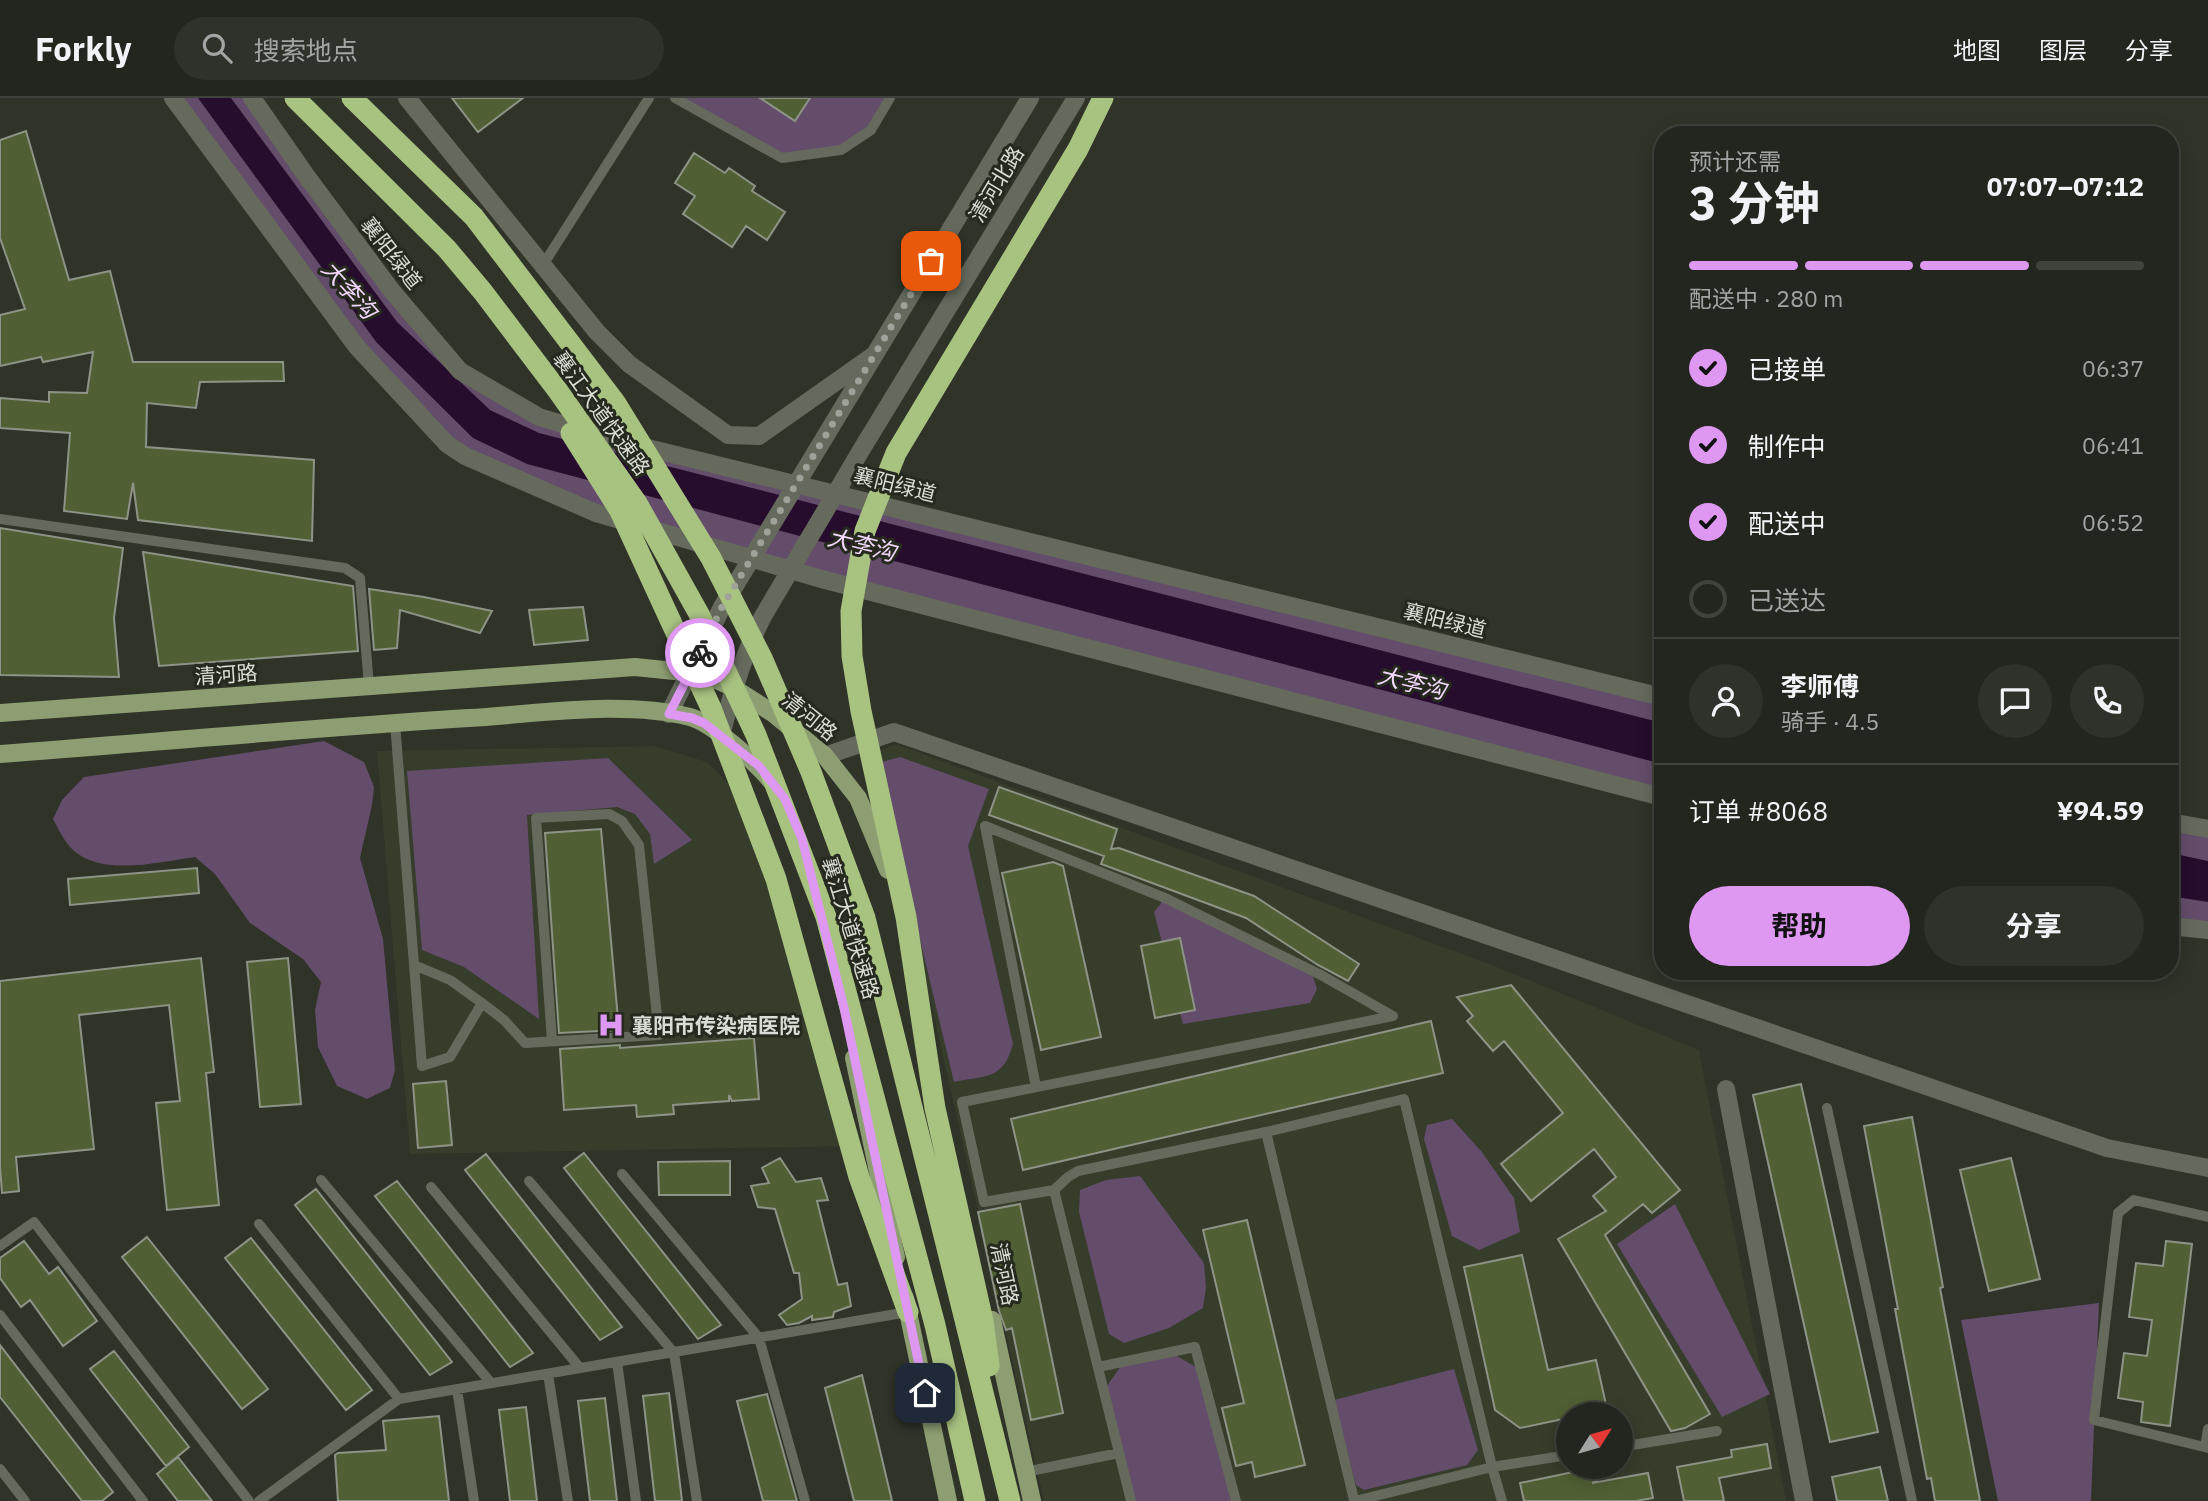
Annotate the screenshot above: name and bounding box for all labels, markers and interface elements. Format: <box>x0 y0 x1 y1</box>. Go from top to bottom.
search box <box>174 17 664 80</box>
text: Forkly <box>35 27 132 70</box>
icon: search <box>198 29 236 67</box>
text: 搜索地点 <box>254 33 358 67</box>
text: 地图 <box>1953 34 2001 66</box>
text: 图层 <box>2039 34 2087 66</box>
text: 分享 <box>2125 34 2173 66</box>
street label: 清河北路 <box>962 141 1030 227</box>
text: 预计还需 <box>1689 146 1781 176</box>
text: 07:07–07:12 <box>1987 169 2144 203</box>
text: 3 分钟 <box>1689 173 1819 233</box>
street label: 襄阳绿道 <box>355 211 429 295</box>
pin <box>901 231 961 291</box>
icon: bag <box>912 242 950 280</box>
water label: 大李沟 <box>316 253 386 327</box>
text: 配送中 · 280 m <box>1689 283 1843 313</box>
street label: 襄江大道快速路 <box>547 345 657 481</box>
icon: check <box>1689 349 1727 387</box>
text: 已接单 <box>1748 352 1826 386</box>
text: 06:37 <box>2082 353 2144 383</box>
icon: check <box>1689 426 1727 464</box>
text: 制作中 <box>1748 429 1826 463</box>
text: 06:41 <box>2082 430 2144 460</box>
street label: 襄阳绿道 <box>851 460 939 508</box>
icon: check <box>1689 503 1727 541</box>
text: 配送中 <box>1748 506 1826 540</box>
text: 06:52 <box>2082 507 2144 537</box>
water label: 大李沟 <box>825 521 902 568</box>
text: 已送达 <box>1748 583 1826 617</box>
street label: 襄阳绿道 <box>1401 596 1489 644</box>
courier <box>665 618 735 688</box>
icon: bike <box>681 634 719 672</box>
street label: 清河路 <box>194 658 258 690</box>
water label: 大李沟 <box>1375 659 1452 706</box>
button: person <box>1689 664 1763 738</box>
button: chat <box>1978 664 2052 738</box>
button: phone <box>2070 664 2144 738</box>
text: 李师傅 <box>1781 669 1859 703</box>
street label: 清河路 <box>777 685 843 747</box>
text: 骑手 · 4.5 <box>1781 706 1879 736</box>
text: ¥94.59 <box>2057 793 2144 827</box>
text: 订单 #8068 <box>1689 794 1828 828</box>
street label: 襄江大道快速路 <box>816 854 886 1002</box>
button: 帮助 <box>1689 886 1910 966</box>
button: 分享 <box>1924 886 2144 966</box>
hospital icon: 襄阳市传染病医院 <box>596 1010 626 1040</box>
place label: 襄阳市传染病医院 <box>632 1011 800 1039</box>
street label: 清河路 <box>985 1240 1025 1308</box>
pin <box>895 1363 955 1423</box>
icon: home <box>906 1374 944 1412</box>
north arrow <box>1556 1402 1633 1479</box>
map controls <box>1556 1402 1633 1479</box>

